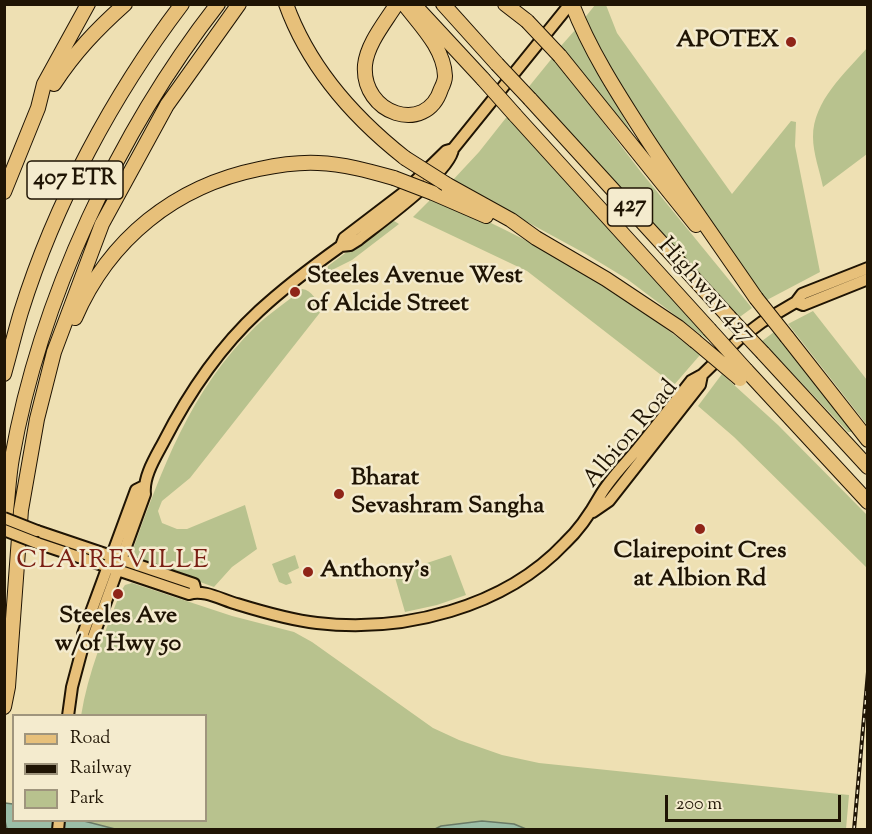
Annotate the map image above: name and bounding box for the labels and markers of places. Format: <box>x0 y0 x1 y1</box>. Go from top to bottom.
place label: APOTEX <box>676 28 779 56</box>
marker: APOTEX <box>784 35 798 49</box>
place label: Steeles Avenue West of Alcide Street <box>307 264 522 320</box>
marker: Steeles Avenue West of Alcide Street <box>288 285 302 299</box>
place label: Bharat Sevashram Sangha <box>351 466 544 522</box>
marker: Bharat Sevashram Sangha <box>332 487 346 501</box>
marker: Clairepoint Cres at Albion Rd <box>693 522 707 536</box>
place label: Clairepoint Cres at Albion Rd <box>614 539 786 595</box>
place label: Anthony's <box>320 558 429 586</box>
marker: Anthony's <box>301 565 315 579</box>
marker: Steeles Ave w/of Hwy 50 <box>111 587 125 601</box>
place label: Steeles Ave w/of Hwy 50 <box>55 604 181 660</box>

